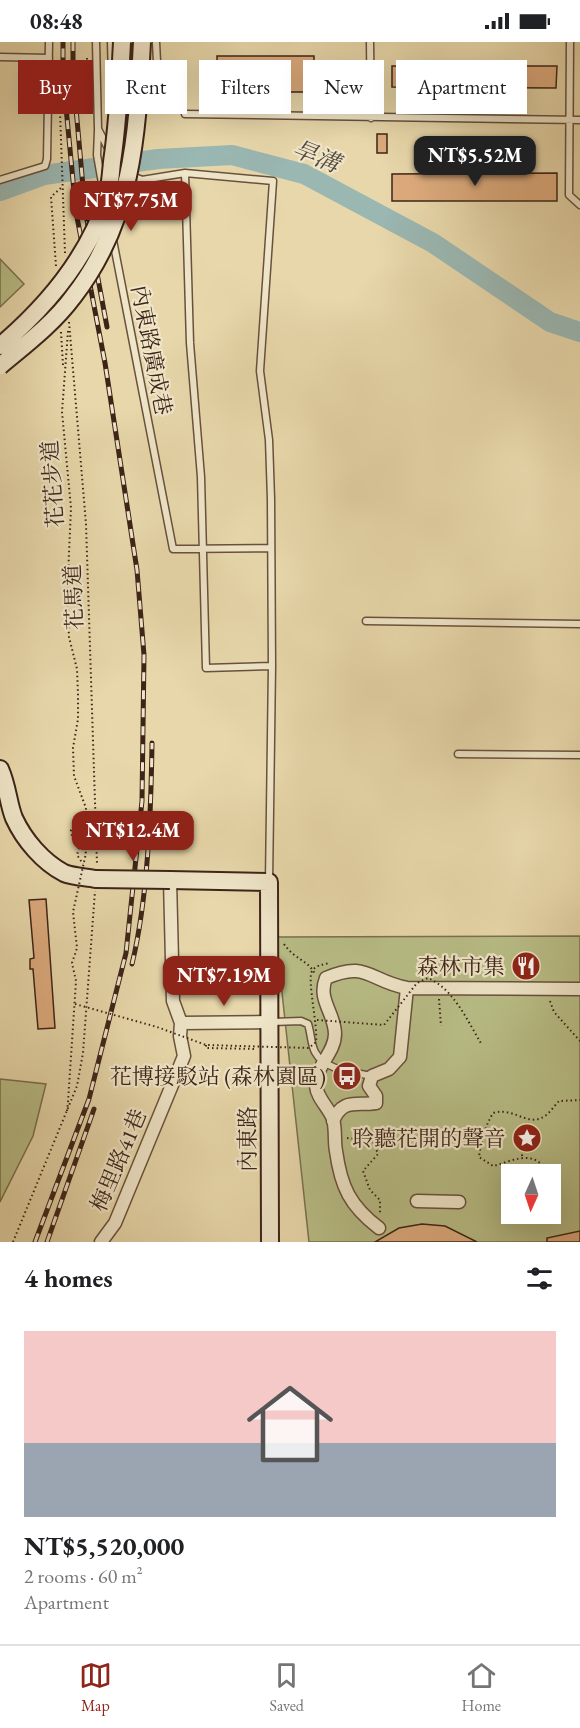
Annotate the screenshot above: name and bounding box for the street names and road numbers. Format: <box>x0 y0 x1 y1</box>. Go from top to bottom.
street label: 內東路廣成巷 <box>125 283 178 418</box>
street label: 花花步道 <box>35 439 70 529</box>
street label: 花馬道 <box>58 563 89 630</box>
street label: 梅里路41巷 <box>84 1104 153 1216</box>
street label: 內東路 <box>233 1106 262 1172</box>

